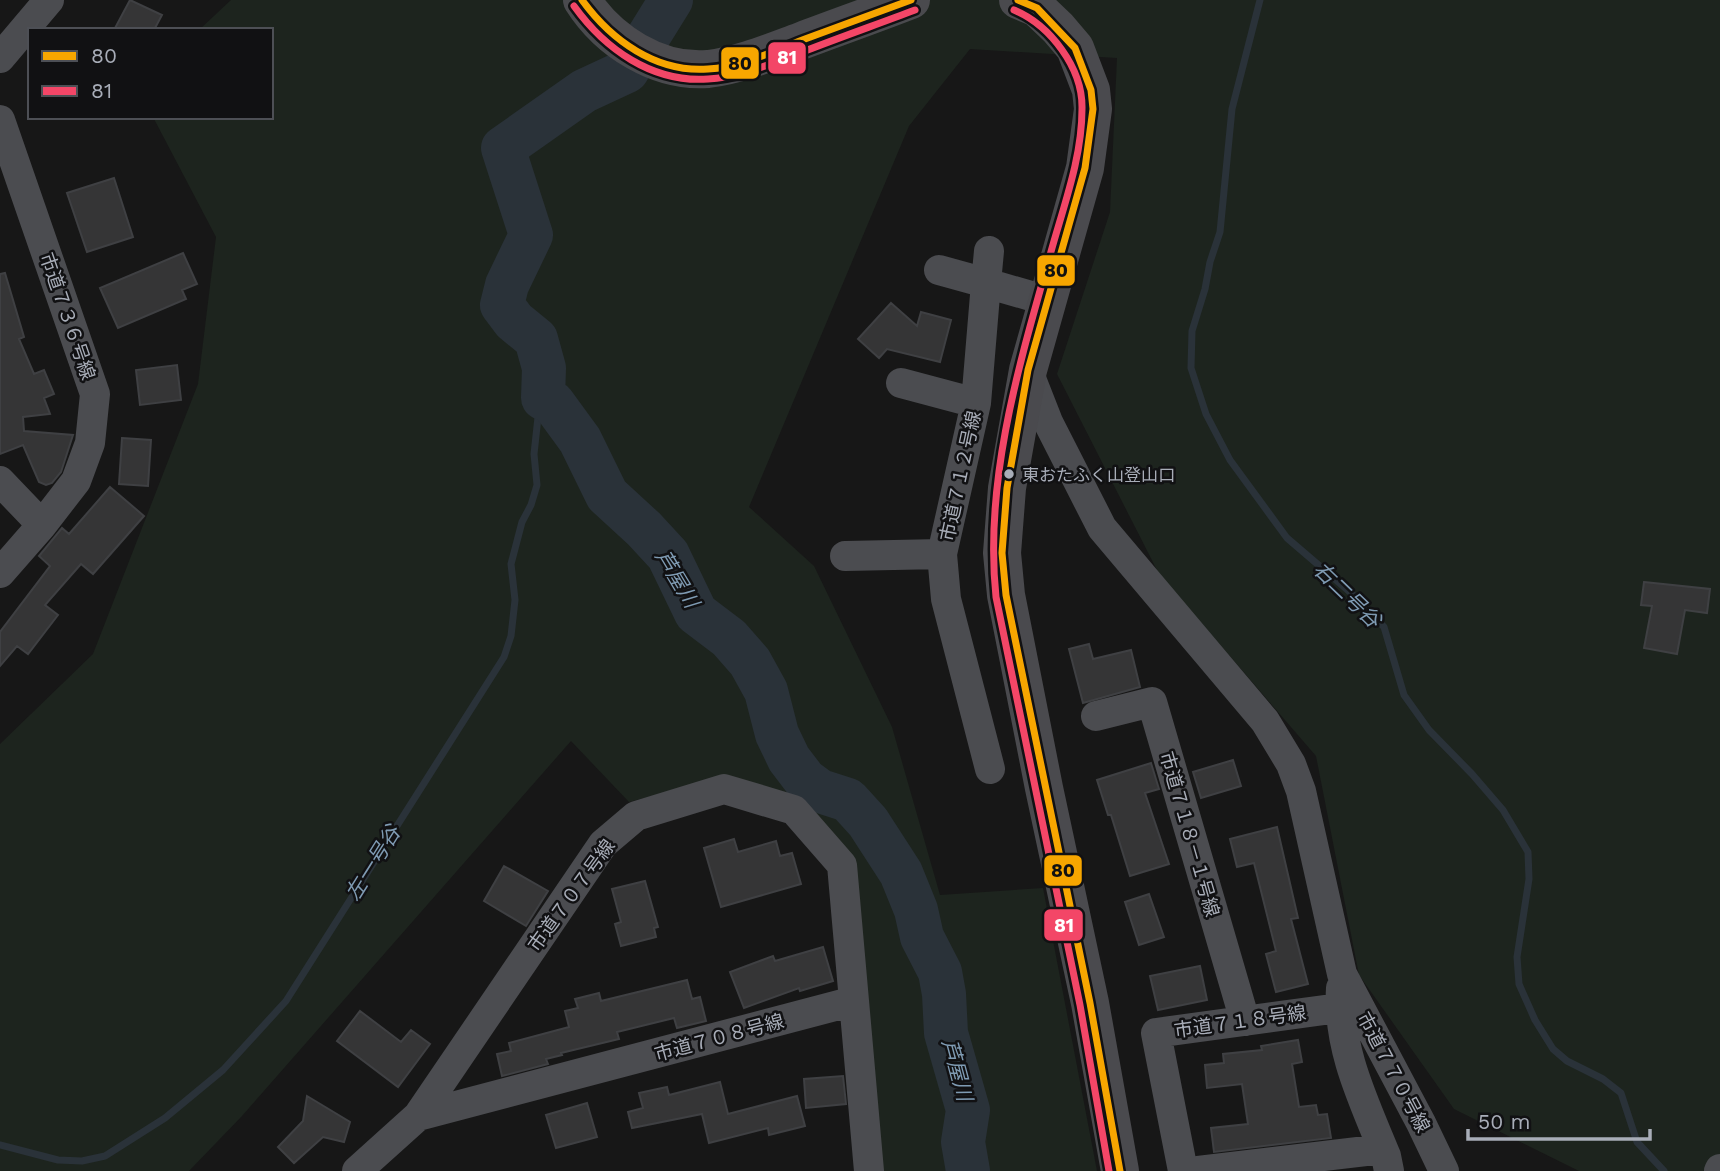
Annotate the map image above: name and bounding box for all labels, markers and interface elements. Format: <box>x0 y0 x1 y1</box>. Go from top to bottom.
legend <box>28 28 273 119</box>
line badge: 81 <box>767 41 807 75</box>
text: 80 <box>91 43 117 68</box>
line badge: 80 <box>720 46 760 80</box>
text: 81 <box>777 46 797 69</box>
text: 80 <box>728 52 752 75</box>
text: 81 <box>91 78 112 103</box>
street label: 市道７３６号線 <box>35 250 100 383</box>
line badge: 80 <box>1036 254 1076 287</box>
text: 80 <box>1044 259 1068 282</box>
street label: 市道７１２号線 <box>935 409 986 544</box>
place label: 東おたふく山登山口 <box>1022 465 1175 485</box>
marker: 東おたふく山登山口 <box>1002 467 1016 481</box>
water label: 芦屋川 <box>650 545 705 614</box>
water label: 右二号谷 <box>1308 556 1388 634</box>
street label: 市道７１８－１号線 <box>1155 749 1224 920</box>
water label: 左一号谷 <box>340 819 406 905</box>
street label: 市道７０７号線 <box>523 835 620 956</box>
line badge: 80 <box>1043 854 1083 887</box>
text: 80 <box>1051 859 1075 882</box>
line badge: 81 <box>1043 908 1084 942</box>
text: 81 <box>1054 914 1074 937</box>
street label: 市道７１８号線 <box>1173 1001 1308 1042</box>
street label: 市道７７０号線 <box>1352 1008 1435 1136</box>
street label: 市道７０８号線 <box>652 1009 786 1066</box>
water label: 芦屋川 <box>937 1036 978 1105</box>
scale bar <box>1468 1098 1650 1142</box>
text: 50 m <box>1478 1109 1530 1134</box>

